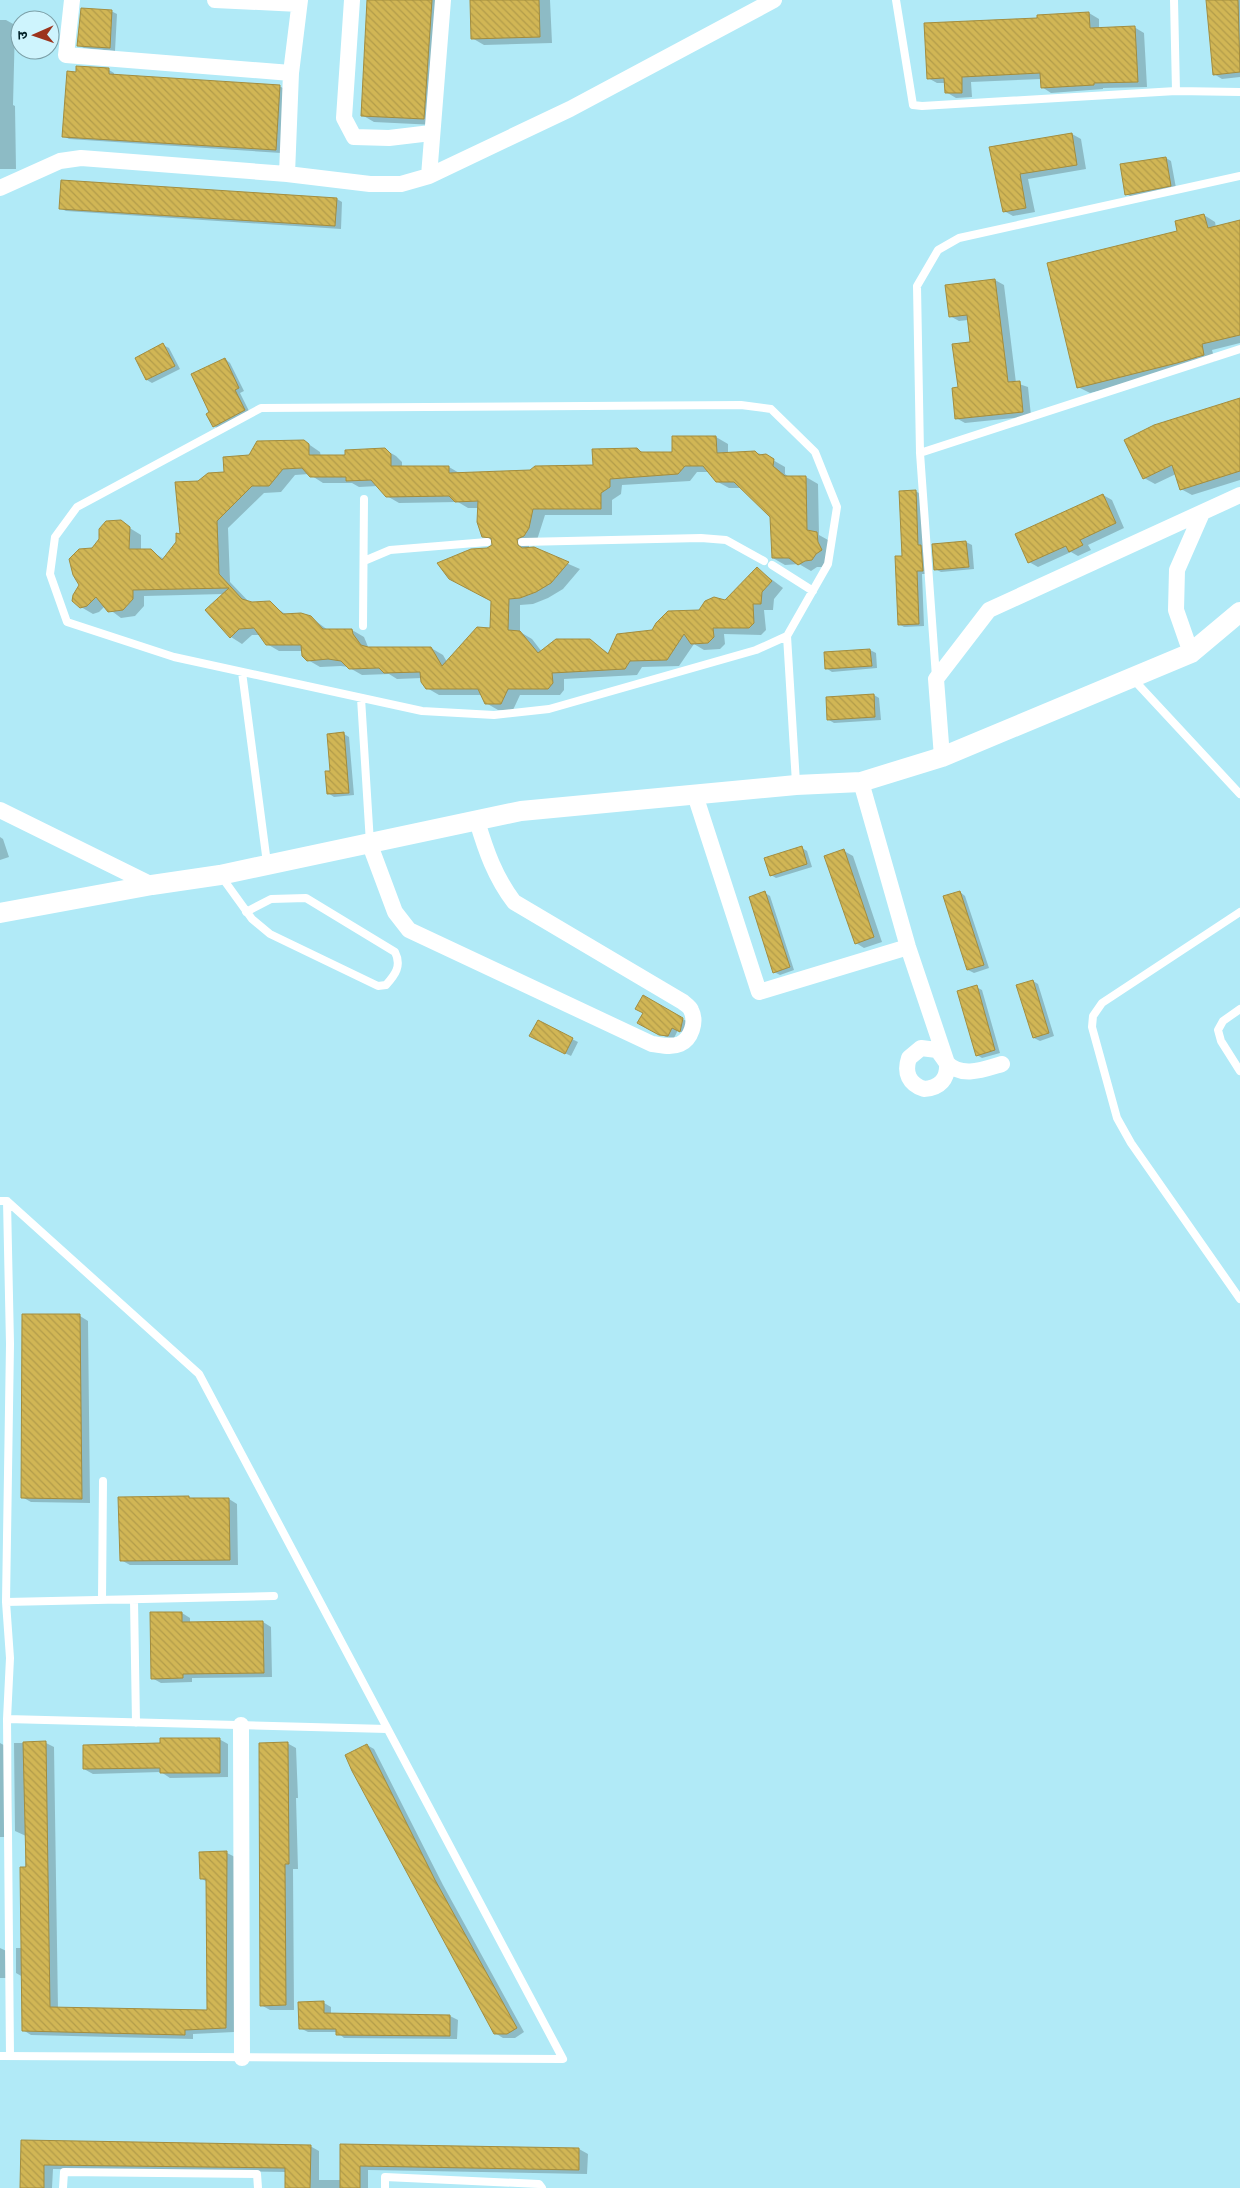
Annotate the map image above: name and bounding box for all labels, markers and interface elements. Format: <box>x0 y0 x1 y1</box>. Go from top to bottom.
north arrow <box>10 10 60 60</box>
text: उ <box>13 30 31 40</box>

